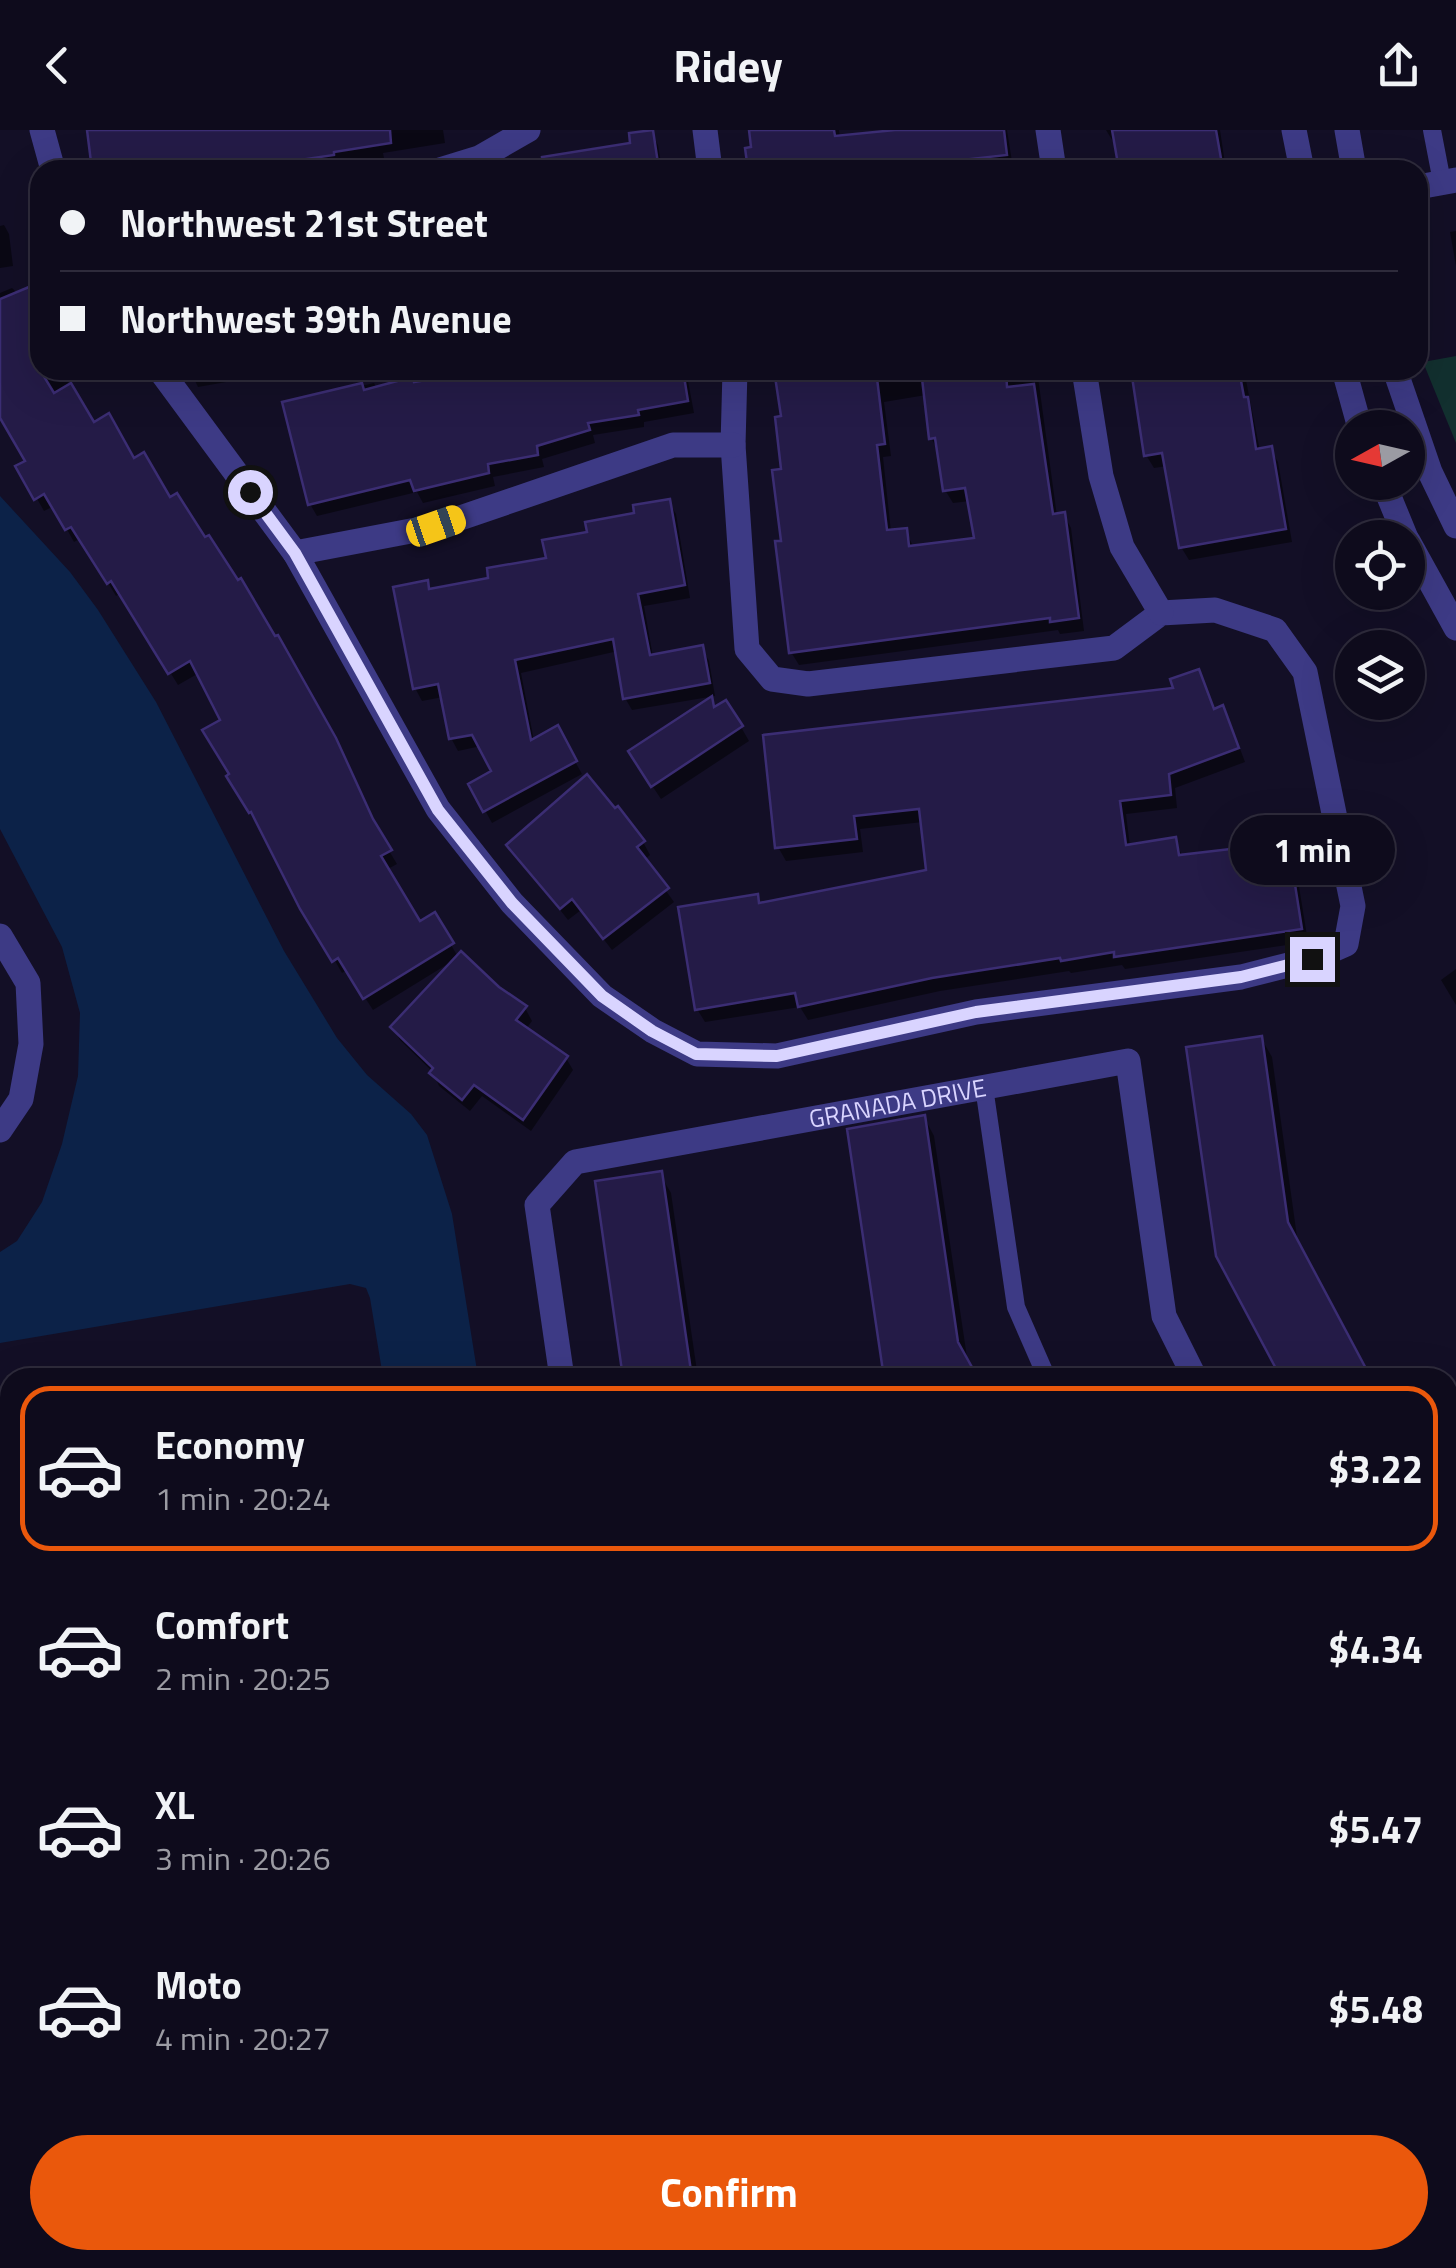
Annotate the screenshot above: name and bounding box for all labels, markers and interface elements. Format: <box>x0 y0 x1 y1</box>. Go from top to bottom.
text: Ridey <box>673 31 783 99</box>
icon: back <box>30 38 85 93</box>
icon: share <box>1371 38 1426 93</box>
text: Northwest 21st Street <box>120 194 488 252</box>
text: Northwest 39th Avenue <box>120 290 512 348</box>
north arrow <box>1335 410 1425 500</box>
map controls <box>1335 410 1425 720</box>
route start <box>228 470 273 515</box>
car <box>403 502 469 550</box>
button: locate <box>1335 520 1425 610</box>
button: layers <box>1335 630 1425 720</box>
callout: 1 min <box>1230 814 1394 884</box>
text: 1 min <box>1274 826 1351 874</box>
route end <box>1290 937 1335 982</box>
street label: GRANADA DRIVE <box>806 1068 989 1138</box>
text: Economy <box>155 1416 305 1474</box>
icon: car <box>35 1424 125 1514</box>
text: $3.22 <box>1328 1440 1423 1498</box>
text: 1 min · 20:24 <box>155 1474 331 1522</box>
text: Comfort <box>155 1596 289 1654</box>
icon: car <box>35 1604 125 1694</box>
text: $4.34 <box>1328 1620 1423 1678</box>
text: 2 min · 20:25 <box>155 1654 331 1702</box>
text: XL <box>155 1776 195 1834</box>
icon: car <box>35 1784 125 1874</box>
text: $5.47 <box>1328 1800 1423 1858</box>
text: 3 min · 20:26 <box>155 1834 331 1882</box>
text: Moto <box>155 1956 242 2014</box>
icon: car <box>35 1964 125 2054</box>
text: $5.48 <box>1328 1980 1423 2038</box>
text: 4 min · 20:27 <box>155 2014 331 2062</box>
button: Confirm <box>30 2135 1428 2250</box>

